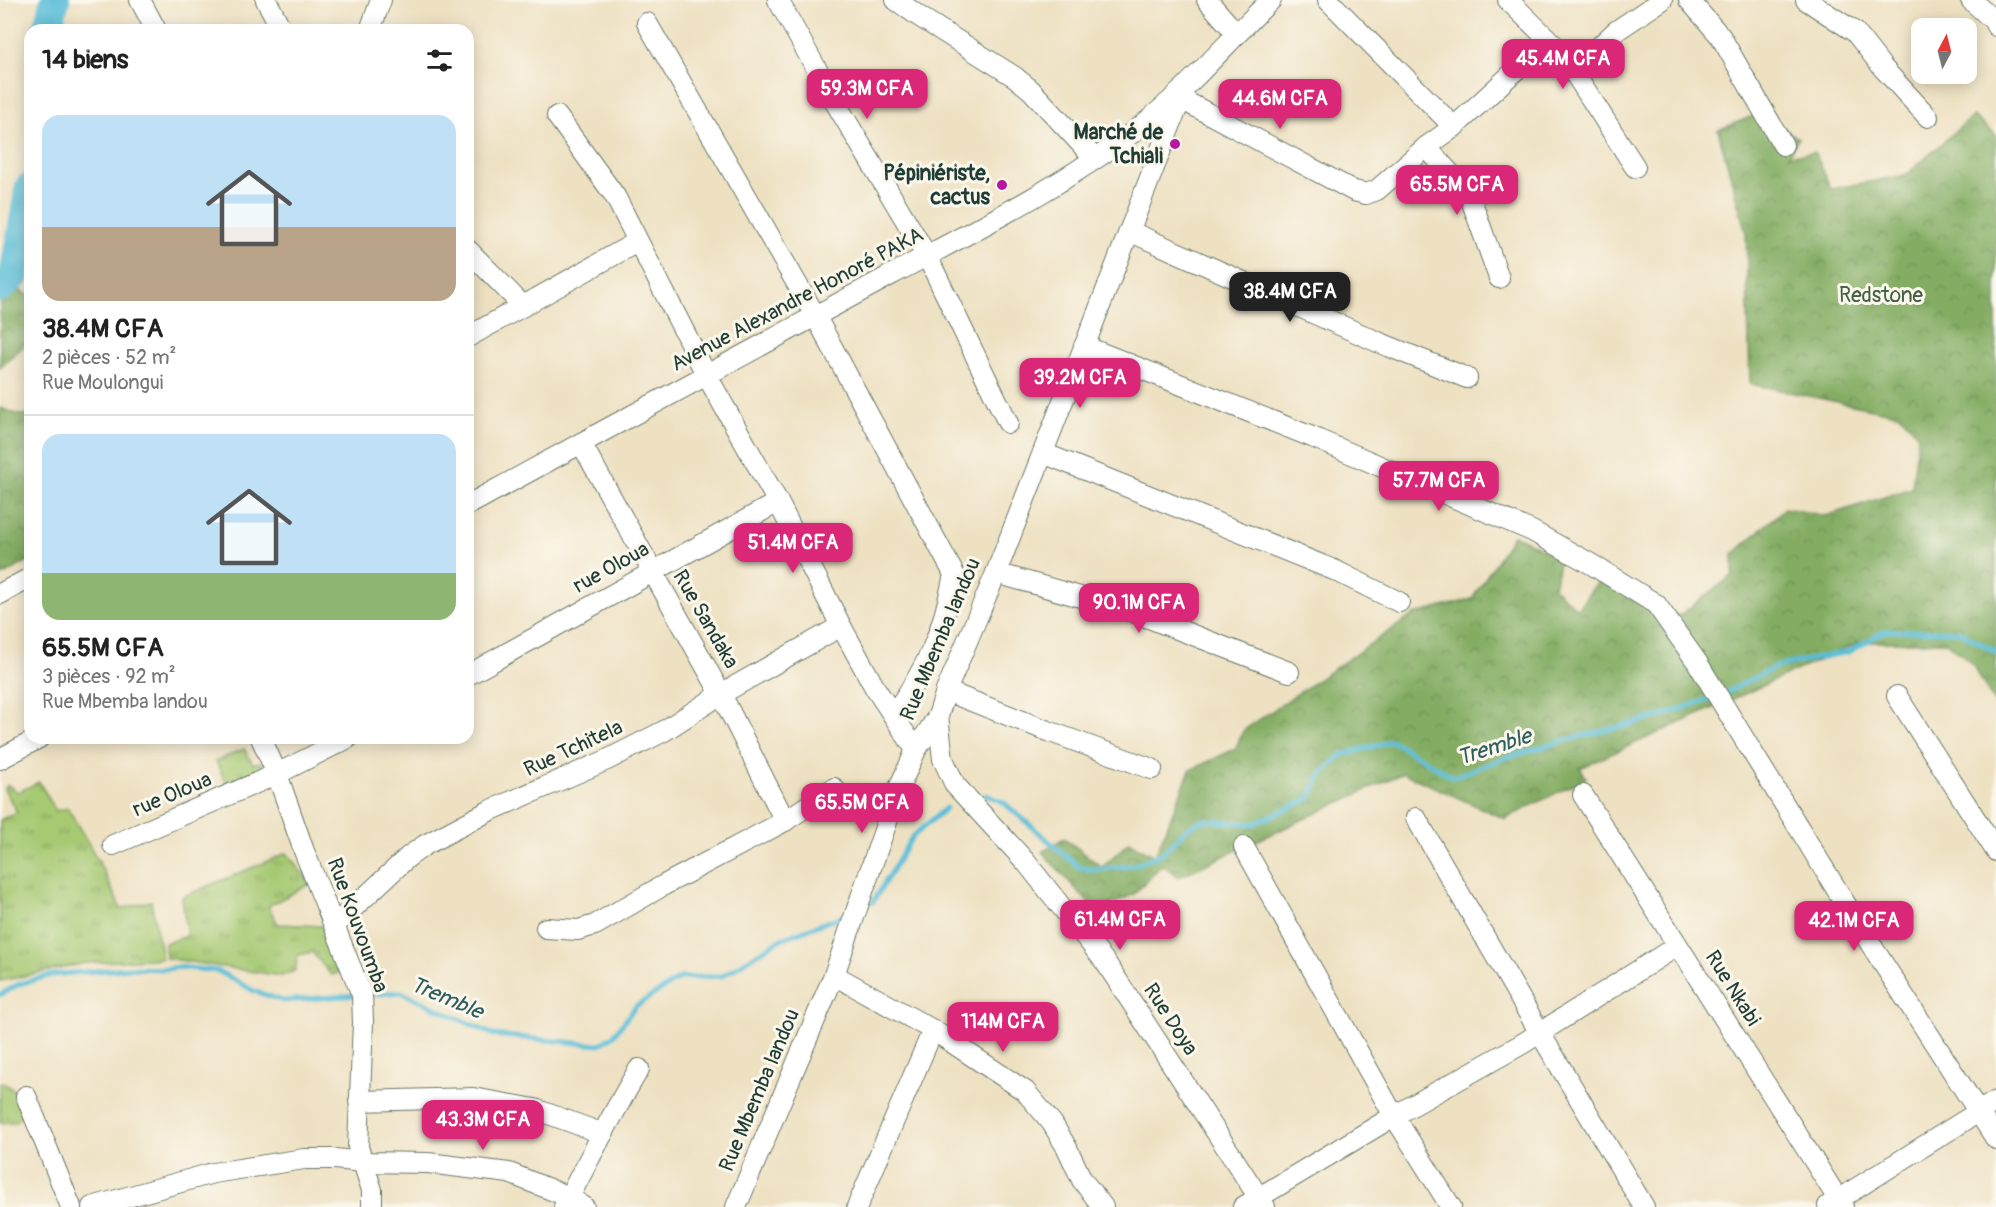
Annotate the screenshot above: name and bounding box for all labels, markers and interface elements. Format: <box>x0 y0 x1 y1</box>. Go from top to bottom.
north arrow <box>1911 18 1977 84</box>
map controls <box>1911 18 1977 84</box>
pin: 45.4M CFA <box>1494 39 1632 90</box>
text: 14 biens <box>42 44 128 76</box>
icon: filters <box>423 44 456 77</box>
text: 45.4M CFA <box>1516 46 1610 71</box>
pin: 59.3M CFA <box>798 69 936 120</box>
text: 59.3M CFA <box>821 76 913 101</box>
pin: 44.6M CFA <box>1211 79 1349 130</box>
text: 44.6M CFA <box>1232 86 1328 111</box>
place label: Marché de Tchiali <box>1074 119 1164 170</box>
marker: Marché de Tchiali <box>1168 137 1182 151</box>
icon: home <box>195 154 303 262</box>
place label: Pépiniériste, cactus <box>883 160 991 211</box>
pin: 65.5M CFA <box>1388 165 1526 216</box>
text: 65.5M CFA <box>1410 172 1504 197</box>
marker: Pépiniériste, cactus <box>995 178 1009 192</box>
street label: Avenue Alexandre Honoré PAKA <box>666 221 928 378</box>
pin: 38.4M CFA <box>1221 272 1359 323</box>
text: 38.4M CFA <box>1243 279 1337 304</box>
park label: Redstone <box>1839 282 1924 309</box>
text: 38.4M CFA <box>42 313 163 345</box>
text: 2 pièces · 52 m² <box>42 345 176 370</box>
pin: 39.2M CFA <box>1011 358 1149 409</box>
text: 39.2M CFA <box>1033 365 1127 390</box>
text: Rue Moulongui <box>42 370 163 395</box>
pin: 57.7M CFA <box>1370 461 1508 512</box>
text: 57.7M CFA <box>1393 468 1485 493</box>
icon: home <box>195 473 303 581</box>
pin: 51.4M CFA <box>724 523 862 574</box>
text: 51.4M CFA <box>748 530 838 555</box>
street label: rue Oloua <box>568 536 654 599</box>
street label: Rue Mbemba landou <box>894 554 987 725</box>
street label: Rue Sandaka <box>667 565 745 673</box>
pin: 90.1M CFA <box>1070 583 1208 634</box>
text: 90.1M CFA <box>1093 590 1185 615</box>
text: 65.5M CFA <box>42 632 164 664</box>
text: 3 pièces · 92 m² <box>42 664 176 689</box>
text: Rue Mbemba landou <box>42 689 208 714</box>
street label: Rue Tchitela <box>519 714 627 783</box>
water label: Tremble <box>1454 721 1537 772</box>
street label: rue Oloua <box>129 766 216 823</box>
pin: 65.5M CFA <box>793 783 931 834</box>
text: 65.5M CFA <box>815 790 909 815</box>
street label: Rue Kouvoumba <box>321 854 394 996</box>
pin: 61.4M CFA <box>1051 900 1189 951</box>
pin: 42.1M CFA <box>1785 901 1923 952</box>
text: 61.4M CFA <box>1074 907 1166 932</box>
text: 42.1M CFA <box>1808 908 1900 933</box>
street label: Rue Nkabi <box>1699 945 1767 1031</box>
water label: Tremble <box>406 970 489 1026</box>
street label: Rue Doya <box>1137 978 1204 1061</box>
pin: 114M CFA <box>941 1002 1065 1053</box>
street label: Rue Mbemba landou <box>713 1005 806 1176</box>
text: 114M CFA <box>961 1009 1045 1034</box>
pin: 43.3M CFA <box>414 1100 552 1151</box>
text: 43.3M CFA <box>436 1107 530 1132</box>

